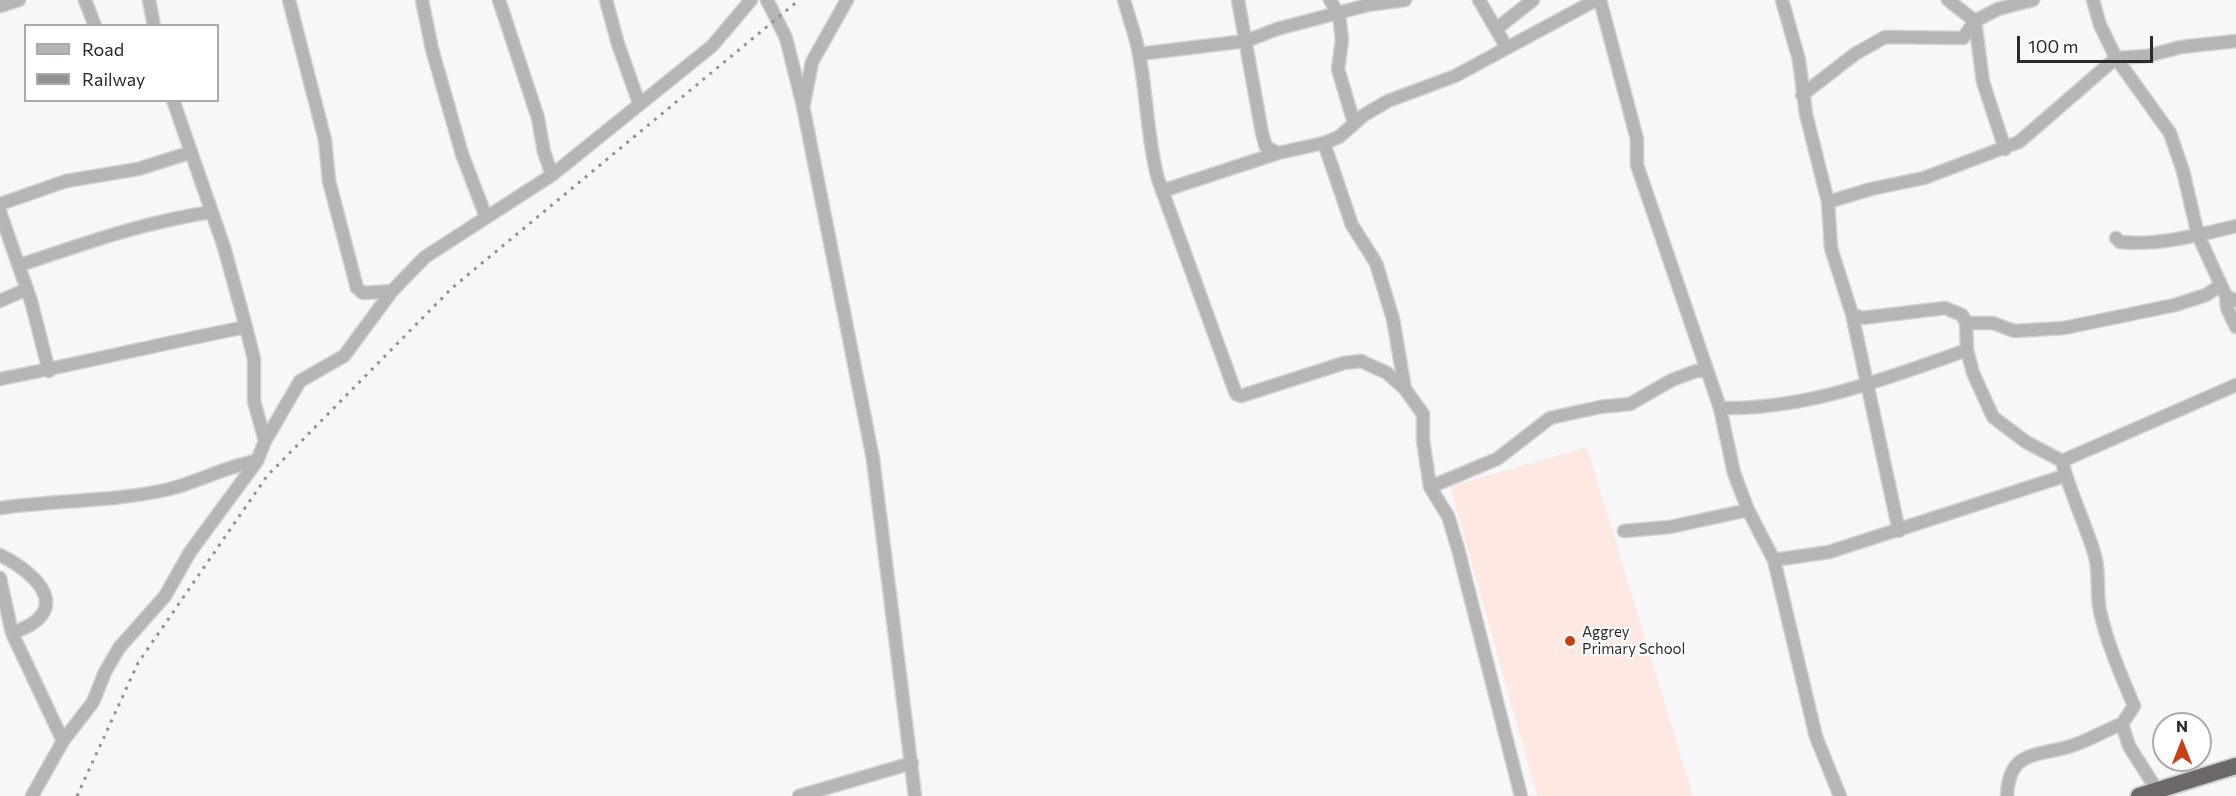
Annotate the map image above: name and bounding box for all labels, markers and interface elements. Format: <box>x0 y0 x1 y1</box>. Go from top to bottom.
legend <box>24 24 219 102</box>
scale bar <box>2020 24 2156 62</box>
text: 100 m <box>2028 35 2078 57</box>
text: Road <box>82 38 124 60</box>
text: Railway <box>82 68 145 90</box>
place label: Aggrey Primary School <box>1582 623 1685 658</box>
marker: Aggrey Primary School <box>1563 634 1577 648</box>
north arrow <box>2152 712 2212 772</box>
text: N <box>2176 716 2188 735</box>

